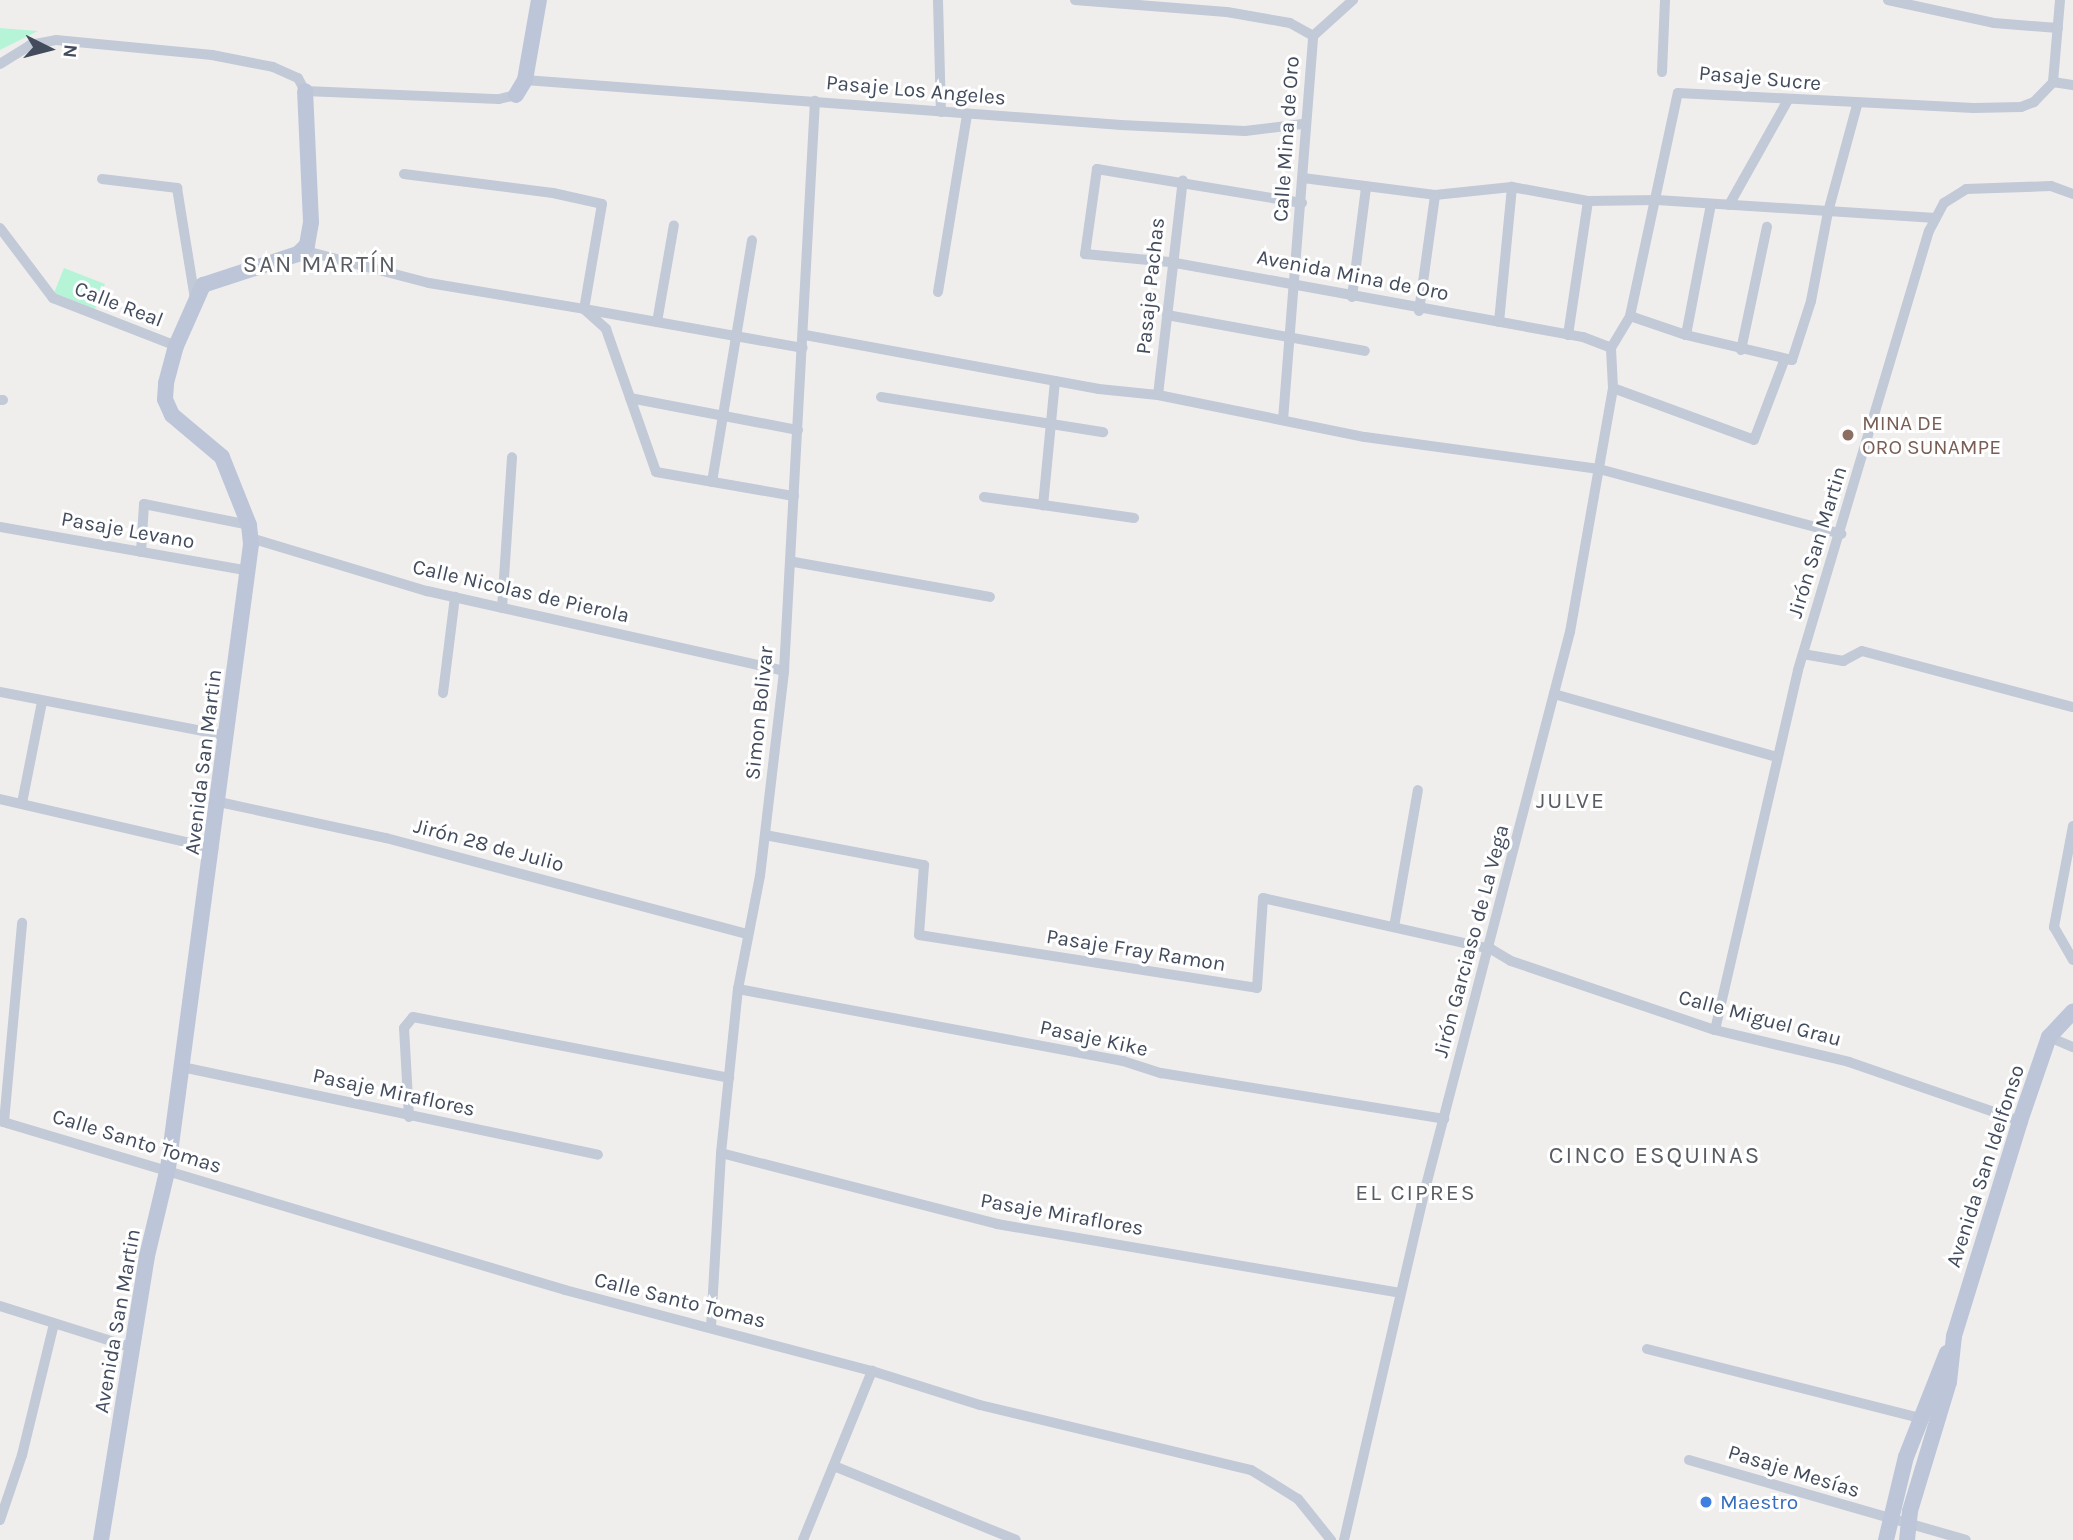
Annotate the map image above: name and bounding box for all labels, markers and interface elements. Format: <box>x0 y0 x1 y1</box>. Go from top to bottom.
north arrow <box>14 14 84 84</box>
text: N <box>58 43 82 59</box>
street label: Calle Mina de Oro <box>1268 55 1304 223</box>
street label: Pasaje Sucre <box>1698 60 1822 96</box>
street label: Pasaje Los Angeles <box>825 70 1007 110</box>
street label: Pasaje Pachas <box>1130 216 1170 356</box>
street label: Avenida Mina de Oro <box>1255 244 1451 306</box>
district label: SAN MARTÍN <box>244 251 396 279</box>
street label: Calle Real <box>71 276 167 332</box>
place label: MINA DE ORO SUNAMPE <box>1862 410 2001 460</box>
marker: MINA DE ORO SUNAMPE <box>1840 427 1856 443</box>
street label: Jirón San Martin <box>1782 463 1852 621</box>
street label: Pasaje Levano <box>59 506 197 554</box>
street label: Calle Nicolas de Pierola <box>410 554 632 628</box>
street label: Simon Bolivar <box>739 645 779 781</box>
street label: Avenida San Martin <box>179 668 227 856</box>
district label: JULVE <box>1537 787 1605 815</box>
street label: Jirón 28 de Julio <box>411 813 567 877</box>
street label: Jirón Garciaso de La Vega <box>1428 822 1514 1060</box>
street label: Pasaje Fray Ramon <box>1045 923 1227 977</box>
street label: Calle Miguel Grau <box>1676 984 1844 1052</box>
street label: Pasaje Kike <box>1038 1014 1150 1062</box>
street label: Avenida San Idelfonso <box>1940 1061 2030 1271</box>
street label: Pasaje Miraflores <box>311 1062 477 1122</box>
street label: Calle Santo Tomas <box>49 1103 225 1179</box>
district label: CINCO ESQUINAS <box>1551 1142 1759 1170</box>
district label: EL CIPRES <box>1356 1179 1476 1207</box>
street label: Pasaje Miraflores <box>978 1187 1146 1241</box>
street label: Avenida San Martin <box>88 1227 146 1415</box>
street label: Calle Santo Tomas <box>592 1267 768 1333</box>
street label: Pasaje Mesías <box>1725 1439 1863 1503</box>
place label: Maestro <box>1720 1489 1798 1515</box>
marker: Maestro <box>1698 1494 1714 1510</box>

